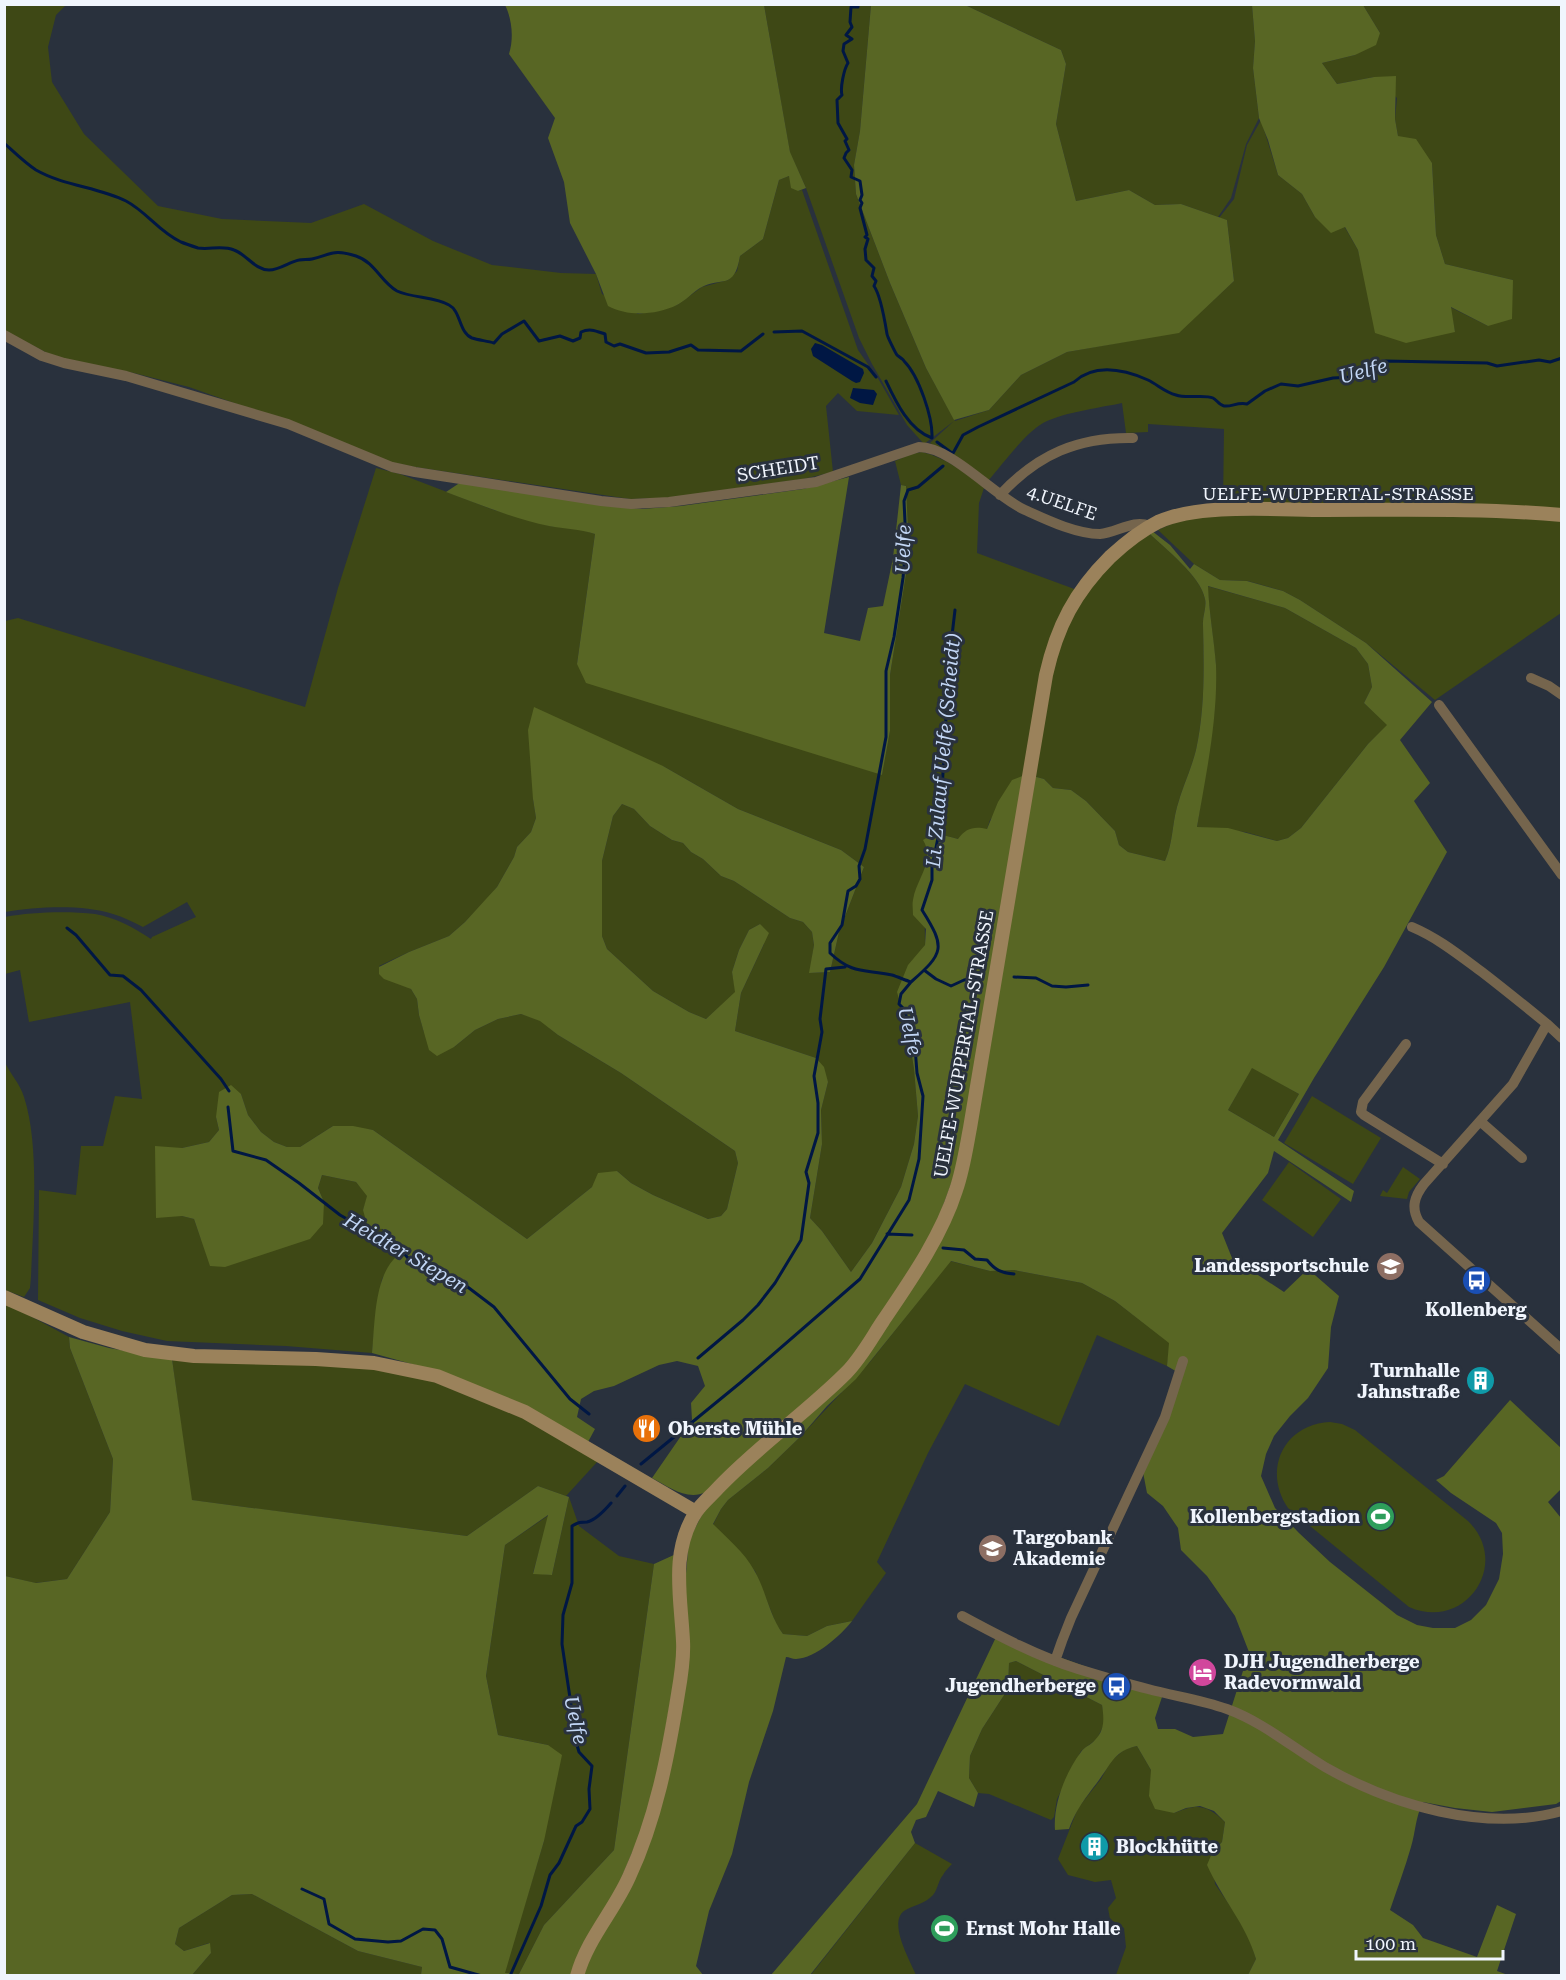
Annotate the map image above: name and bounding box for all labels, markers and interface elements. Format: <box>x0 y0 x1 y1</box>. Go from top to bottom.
water label: Uelfe <box>1336 353 1390 389</box>
street label: SCHEIDT <box>735 452 820 485</box>
street label: 4.UELFE <box>1024 481 1100 524</box>
street label: UELFE-WUPPERTAL-STRASSE <box>1202 483 1474 504</box>
water label: Uelfe <box>890 524 916 574</box>
water label: Li. Zulauf Uelfe (Scheidt) <box>921 632 965 869</box>
street label: UELFE-WUPPERTAL-STRASSE <box>930 908 997 1180</box>
water label: Uelfe <box>893 1004 927 1058</box>
water label: Heidter Siepen <box>339 1207 472 1298</box>
school or university icon: Landessportschule <box>1374 1250 1406 1282</box>
place label: Landessportschule <box>1194 1255 1369 1276</box>
bus stop icon: Kollenberg <box>1460 1265 1492 1297</box>
place label: Kollenberg <box>1425 1299 1528 1320</box>
place label: Turnhalle Jahnstraße <box>1357 1360 1460 1402</box>
building icon: Turnhalle Jahnstraße <box>1465 1365 1497 1397</box>
restaurant icon: Oberste Mühle <box>631 1413 663 1445</box>
place label: Oberste Mühle <box>668 1418 803 1439</box>
sports icon: Kollenbergstadion <box>1365 1501 1397 1533</box>
place label: Kollenbergstadion <box>1190 1506 1360 1527</box>
place label: Targobank Akademie <box>1013 1527 1114 1569</box>
school or university icon: Targobank Akademie <box>976 1532 1008 1564</box>
place label: DJH Jugendherberge Radevormwald <box>1224 1651 1420 1693</box>
hotel icon: DJH Jugendherberge Radevormwald <box>1187 1656 1219 1688</box>
bus stop icon: Jugendherberge <box>1101 1670 1133 1702</box>
place label: Jugendherberge <box>945 1675 1096 1696</box>
water label: Uelfe <box>559 1694 593 1746</box>
building icon: Blockhütte <box>1079 1831 1111 1863</box>
place label: Blockhütte <box>1116 1836 1219 1857</box>
sports icon: Ernst Mohr Halle <box>929 1913 961 1945</box>
place label: Ernst Mohr Halle <box>966 1918 1121 1939</box>
scale bar <box>1356 1923 1503 1961</box>
text: 100 m <box>1365 1933 1416 1954</box>

